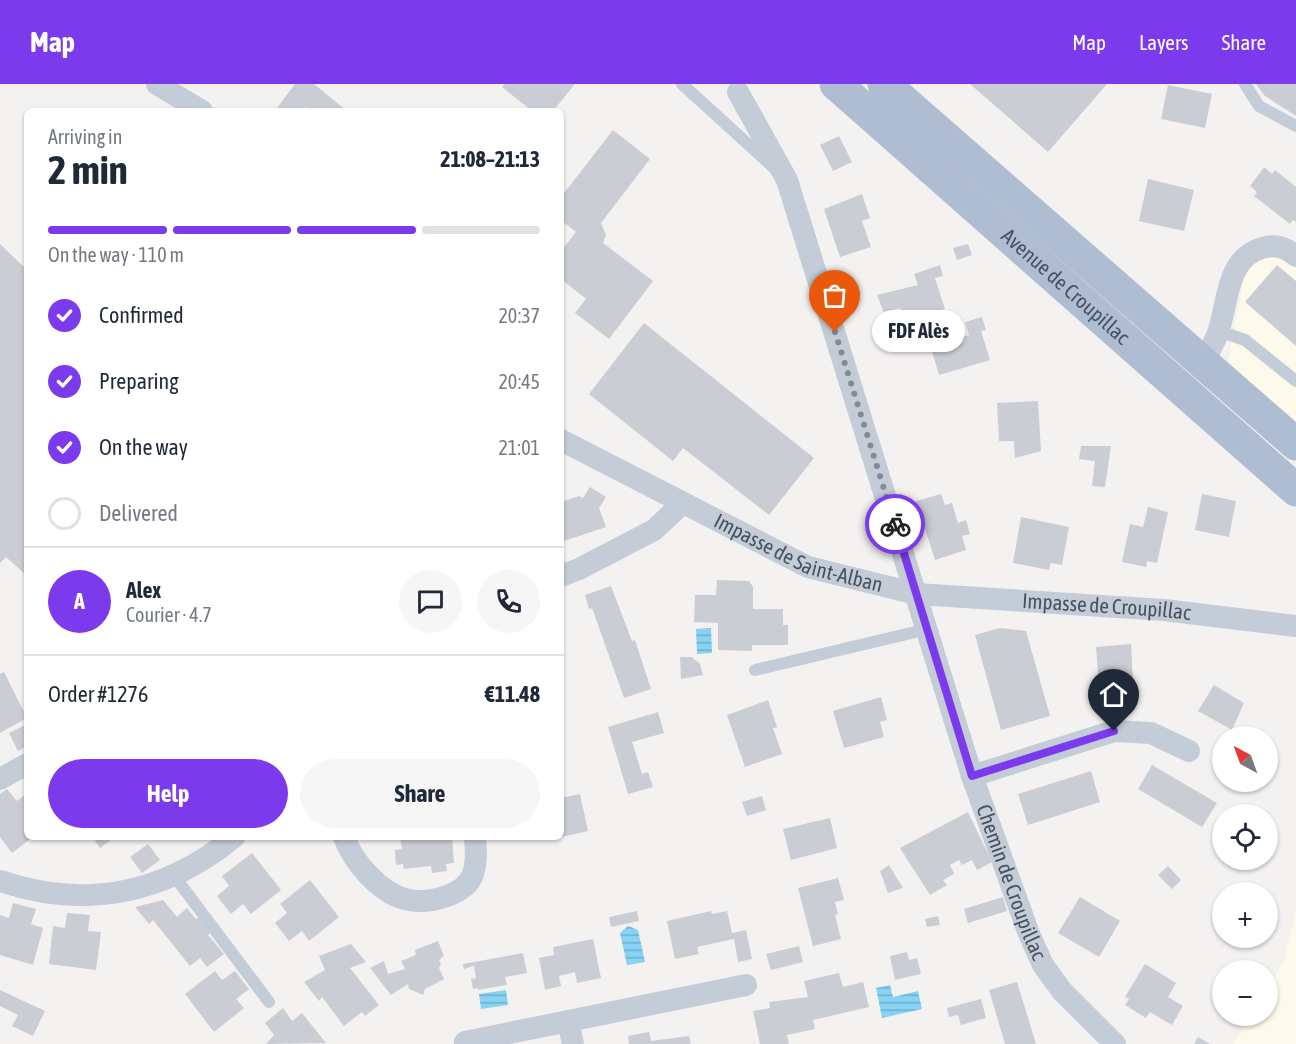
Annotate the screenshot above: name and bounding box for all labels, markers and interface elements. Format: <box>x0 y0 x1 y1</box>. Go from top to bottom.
text: Map <box>30 26 75 58</box>
text: Map <box>1072 30 1106 54</box>
text: Layers <box>1139 30 1189 54</box>
text: Share <box>1222 30 1266 54</box>
text: Arriving in <box>48 125 122 148</box>
text: 21:08–21:13 <box>440 146 540 172</box>
text: 2 min <box>48 148 128 192</box>
street label: Avenue de Croupillac <box>997 223 1135 349</box>
text: On the way · 110 m <box>48 243 184 266</box>
pin <box>809 270 860 332</box>
icon: bag <box>818 279 851 312</box>
icon: check <box>48 299 81 332</box>
text: Confirmed <box>99 302 184 328</box>
text: 20:37 <box>498 304 540 327</box>
callout: FDF Alès <box>871 311 964 353</box>
text: FDF Alès <box>888 319 949 342</box>
icon: check <box>48 365 81 398</box>
text: Preparing <box>99 368 179 394</box>
text: 20:45 <box>498 370 540 393</box>
icon: check <box>48 431 81 464</box>
text: On the way <box>99 434 188 460</box>
text: 21:01 <box>498 436 540 459</box>
courier <box>865 494 925 554</box>
text: Delivered <box>99 500 178 526</box>
street label: Impasse de Saint-Alban <box>710 508 885 596</box>
icon: bike <box>879 508 912 541</box>
button: chat <box>399 570 462 633</box>
button: phone <box>477 570 540 633</box>
text: Alex <box>126 577 161 603</box>
text: A <box>74 588 85 614</box>
street label: Impasse de Croupillac <box>1021 588 1193 624</box>
text: Courier · 4.7 <box>126 603 212 626</box>
pin <box>1088 669 1139 731</box>
icon: home <box>1097 678 1130 711</box>
text: Order #1276 <box>48 681 148 707</box>
text: €11.48 <box>485 681 540 707</box>
north arrow <box>1212 726 1278 792</box>
map controls <box>1212 726 1278 1026</box>
button: Help <box>48 759 288 828</box>
button: Share <box>300 759 540 828</box>
street label: Chemin de Croupillac <box>972 801 1052 963</box>
button: locate <box>1212 804 1278 870</box>
button: + <box>1212 882 1278 948</box>
button: − <box>1212 960 1278 1026</box>

